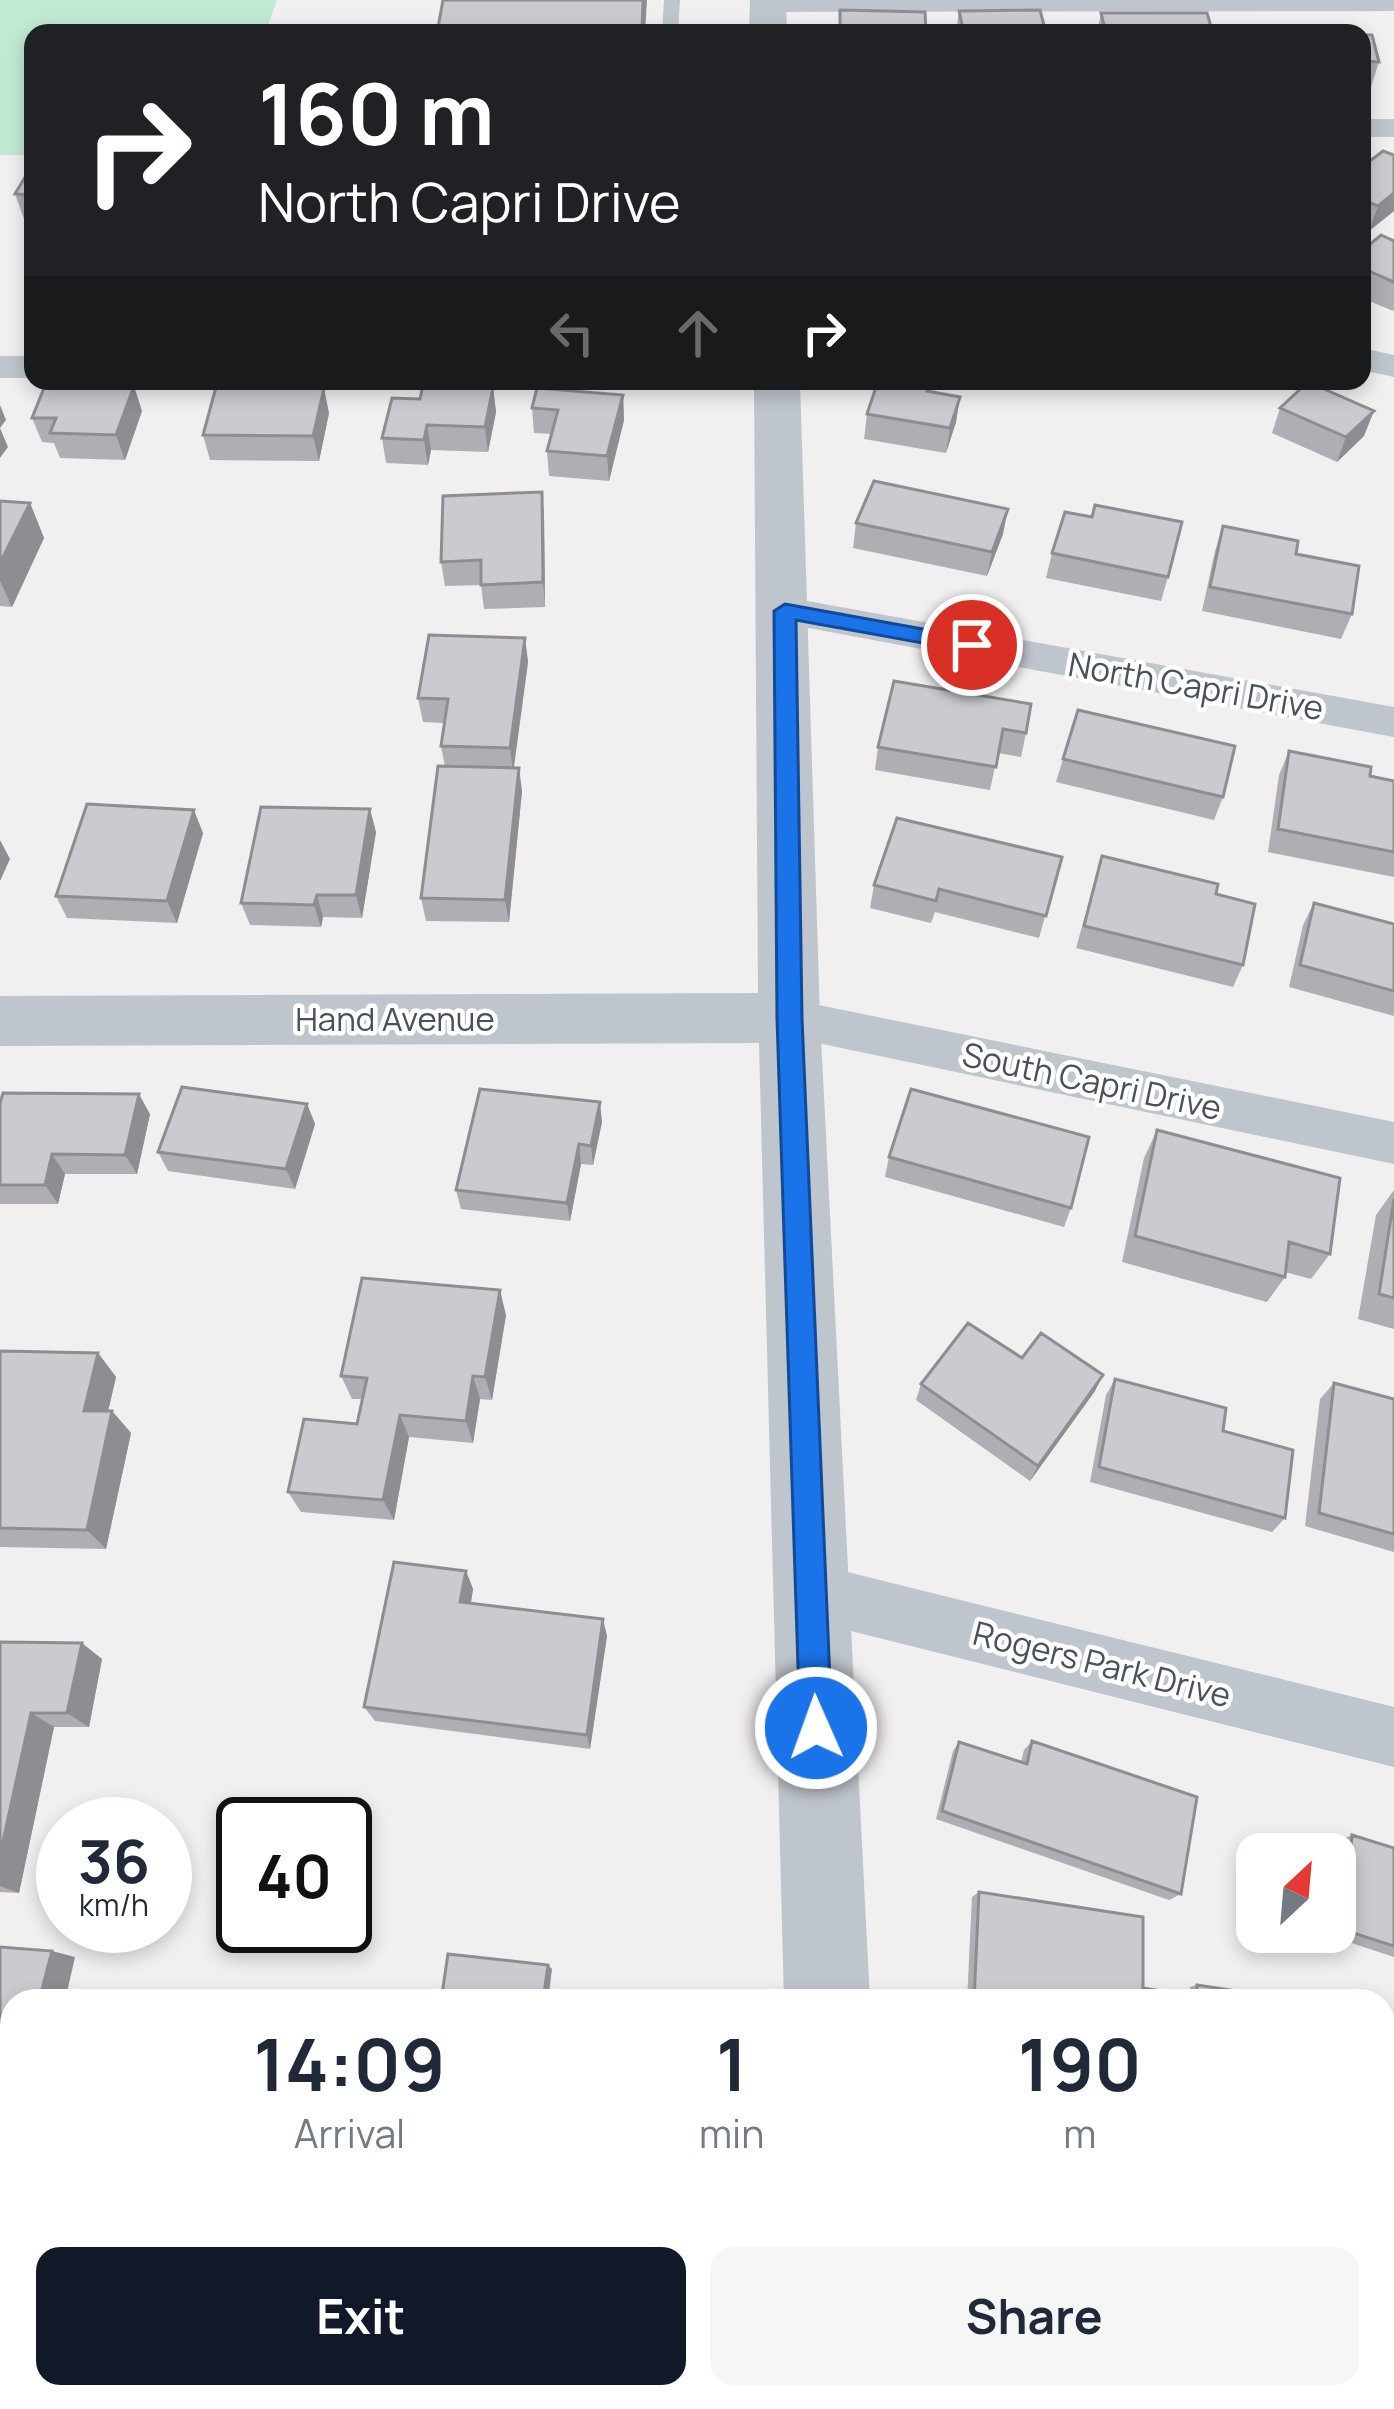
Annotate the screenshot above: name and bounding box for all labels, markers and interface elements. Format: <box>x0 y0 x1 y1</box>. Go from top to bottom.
text: 160 m <box>258 55 495 170</box>
icon: right <box>60 72 216 228</box>
text: North Capri Drive <box>258 164 681 238</box>
icon: left <box>539 300 605 366</box>
icon: ahead <box>665 300 731 366</box>
icon: right <box>791 300 857 366</box>
pin <box>921 594 1023 696</box>
icon: arrive <box>939 612 1005 678</box>
street label: North Capri Drive <box>1065 641 1327 730</box>
street label: Hand Avenue <box>295 996 495 1041</box>
street label: South Capri Drive <box>958 1031 1226 1130</box>
street label: Rogers Park Drive <box>969 1610 1236 1717</box>
position arrow <box>753 1665 879 1791</box>
speed limit sign: 40 <box>216 1797 372 1953</box>
text: 36 <box>78 1819 150 1901</box>
north arrow <box>1236 1833 1356 1953</box>
map controls <box>1236 1833 1356 1953</box>
text: km/h <box>79 1884 149 1925</box>
text: 14:09 <box>253 2014 446 2113</box>
text: 1 <box>716 2014 748 2113</box>
text: 190 <box>1018 2014 1142 2113</box>
text: Arrival <box>294 2106 405 2160</box>
text: min <box>699 2106 764 2160</box>
text: m <box>1063 2106 1096 2160</box>
button: Exit <box>36 2247 686 2385</box>
button: Share <box>710 2247 1359 2385</box>

